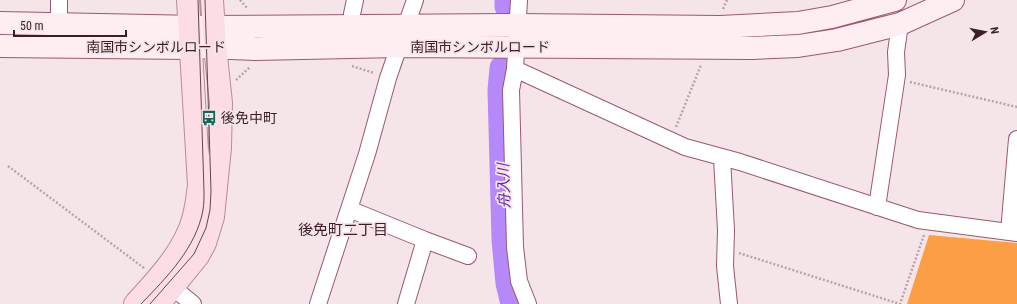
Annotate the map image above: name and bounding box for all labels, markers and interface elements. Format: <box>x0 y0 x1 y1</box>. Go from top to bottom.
scale bar <box>14 12 126 38</box>
north arrow <box>965 12 1005 52</box>
text: 50 m <box>20 19 44 33</box>
text: N <box>987 26 1001 35</box>
street label: 南国市シンボルロード <box>86 39 226 55</box>
street label: 南国市シンボルロード <box>410 39 550 55</box>
bus stop icon: 後免中町 <box>200 109 218 127</box>
place label: 後免中町 <box>221 110 277 126</box>
water label: 舟入川 <box>494 161 514 209</box>
district label: 後免町二丁目 <box>298 221 388 239</box>

